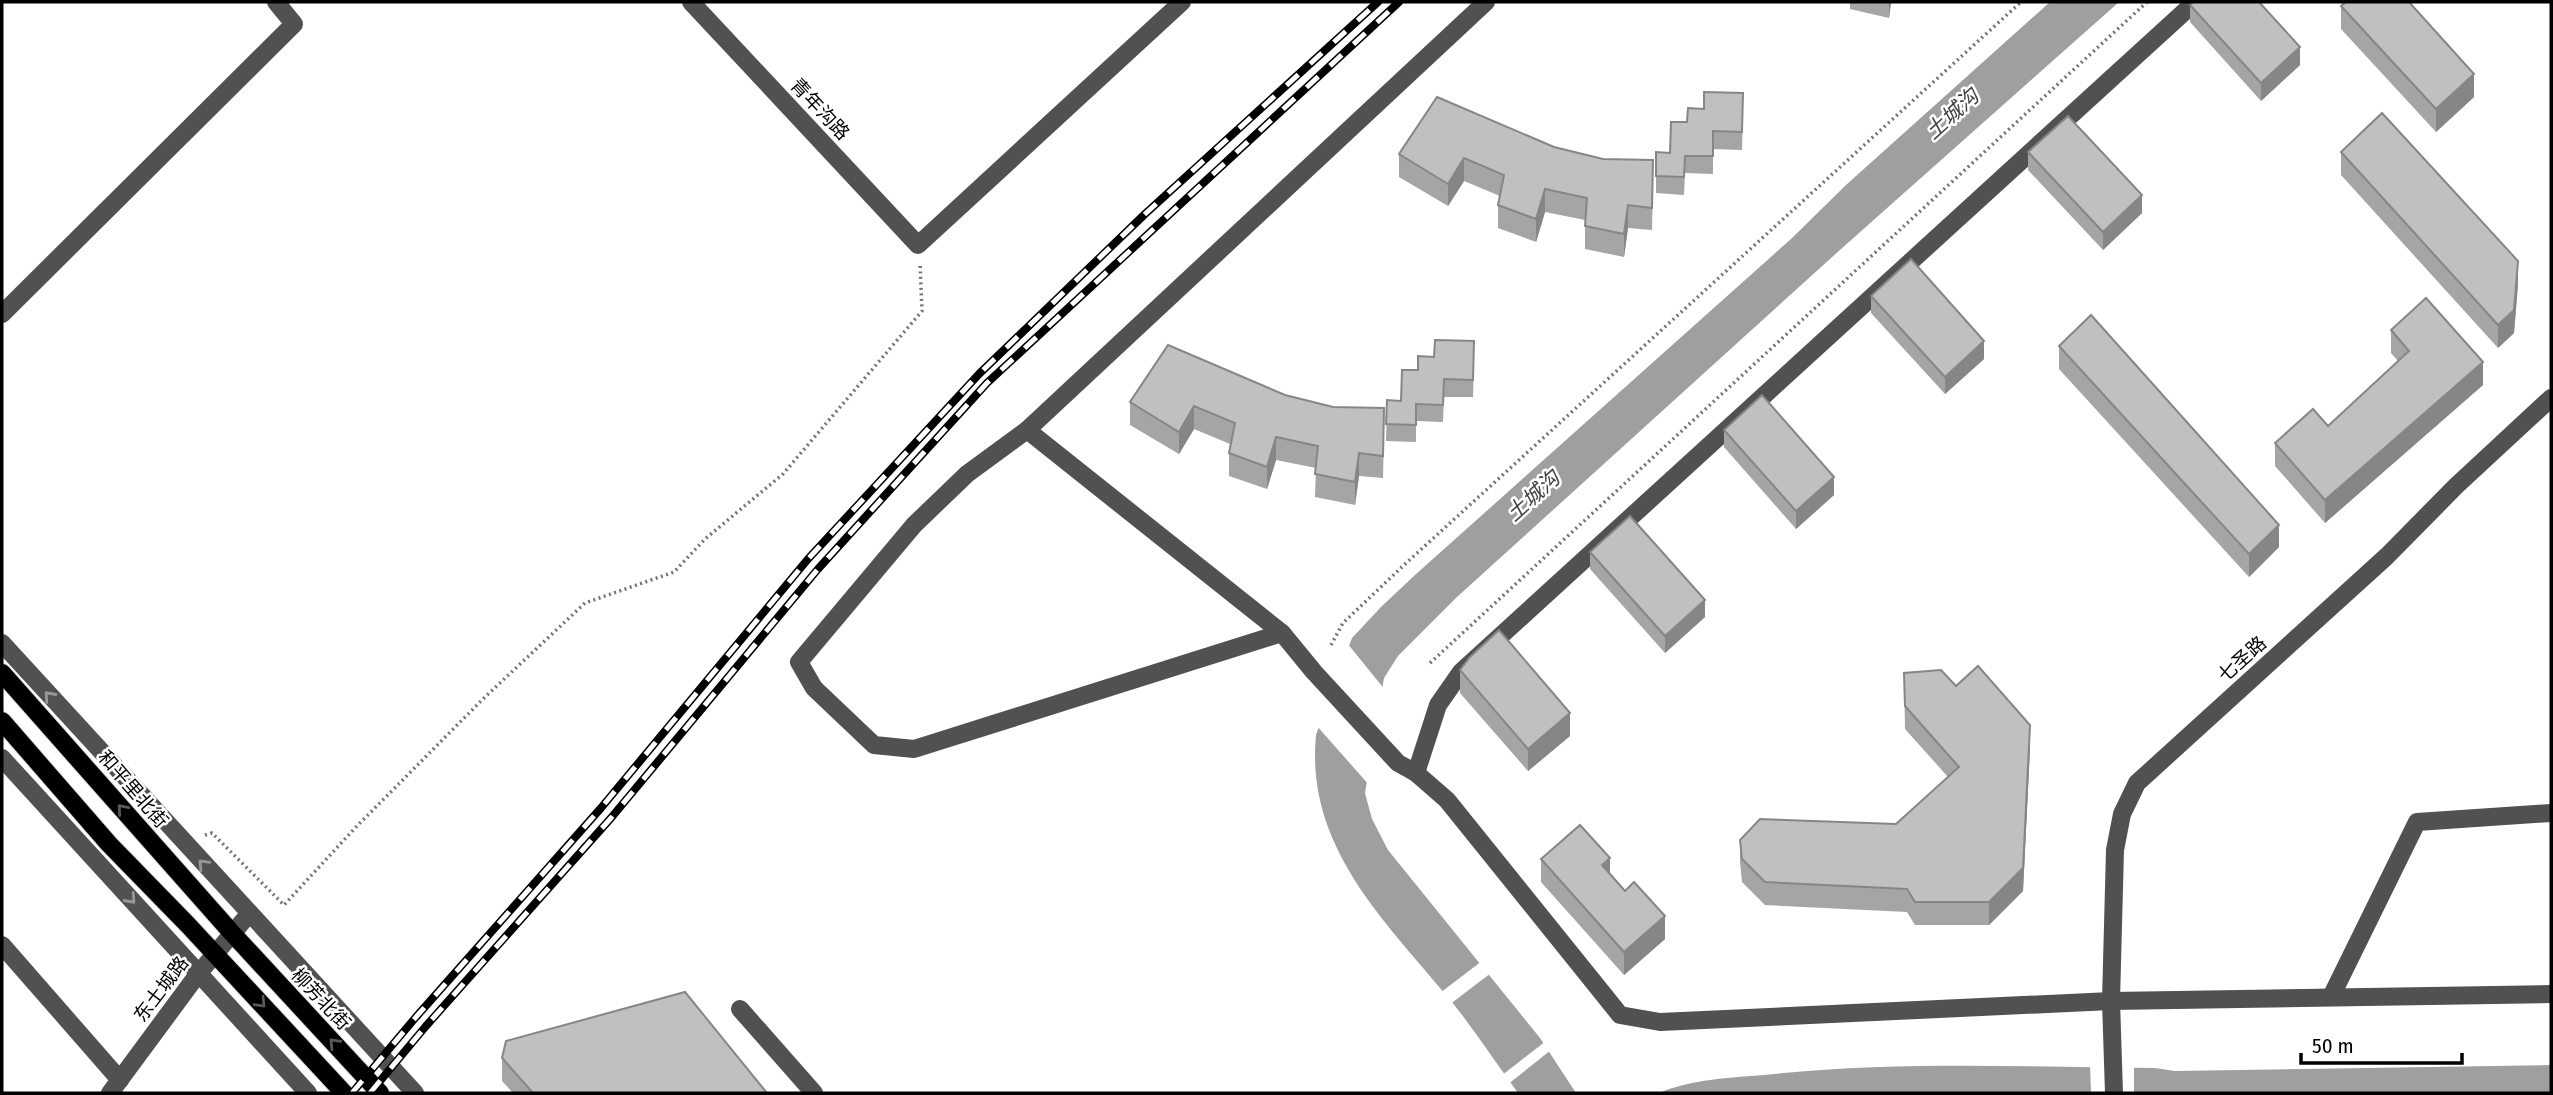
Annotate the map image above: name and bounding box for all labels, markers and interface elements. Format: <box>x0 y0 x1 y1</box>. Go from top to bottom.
street label: 青年沟路 <box>786 73 854 145</box>
water label: 土城沟 <box>1920 82 1986 145</box>
water label: 土城沟 <box>1501 464 1567 527</box>
street label: 七圣路 <box>2213 631 2271 687</box>
one-way arrow <box>45 691 57 704</box>
street label: 和平里北街 <box>93 746 173 832</box>
one-way arrow <box>118 804 130 817</box>
one-way arrow <box>199 859 211 872</box>
one-way arrow <box>122 890 135 903</box>
street label: 东土城路 <box>129 952 193 1026</box>
street label: 柳芳北街 <box>287 963 355 1035</box>
one-way arrow <box>253 995 265 1008</box>
scale bar <box>2301 1021 2462 1066</box>
text: 50 m <box>2312 1033 2354 1059</box>
one-way arrow <box>329 1038 342 1051</box>

